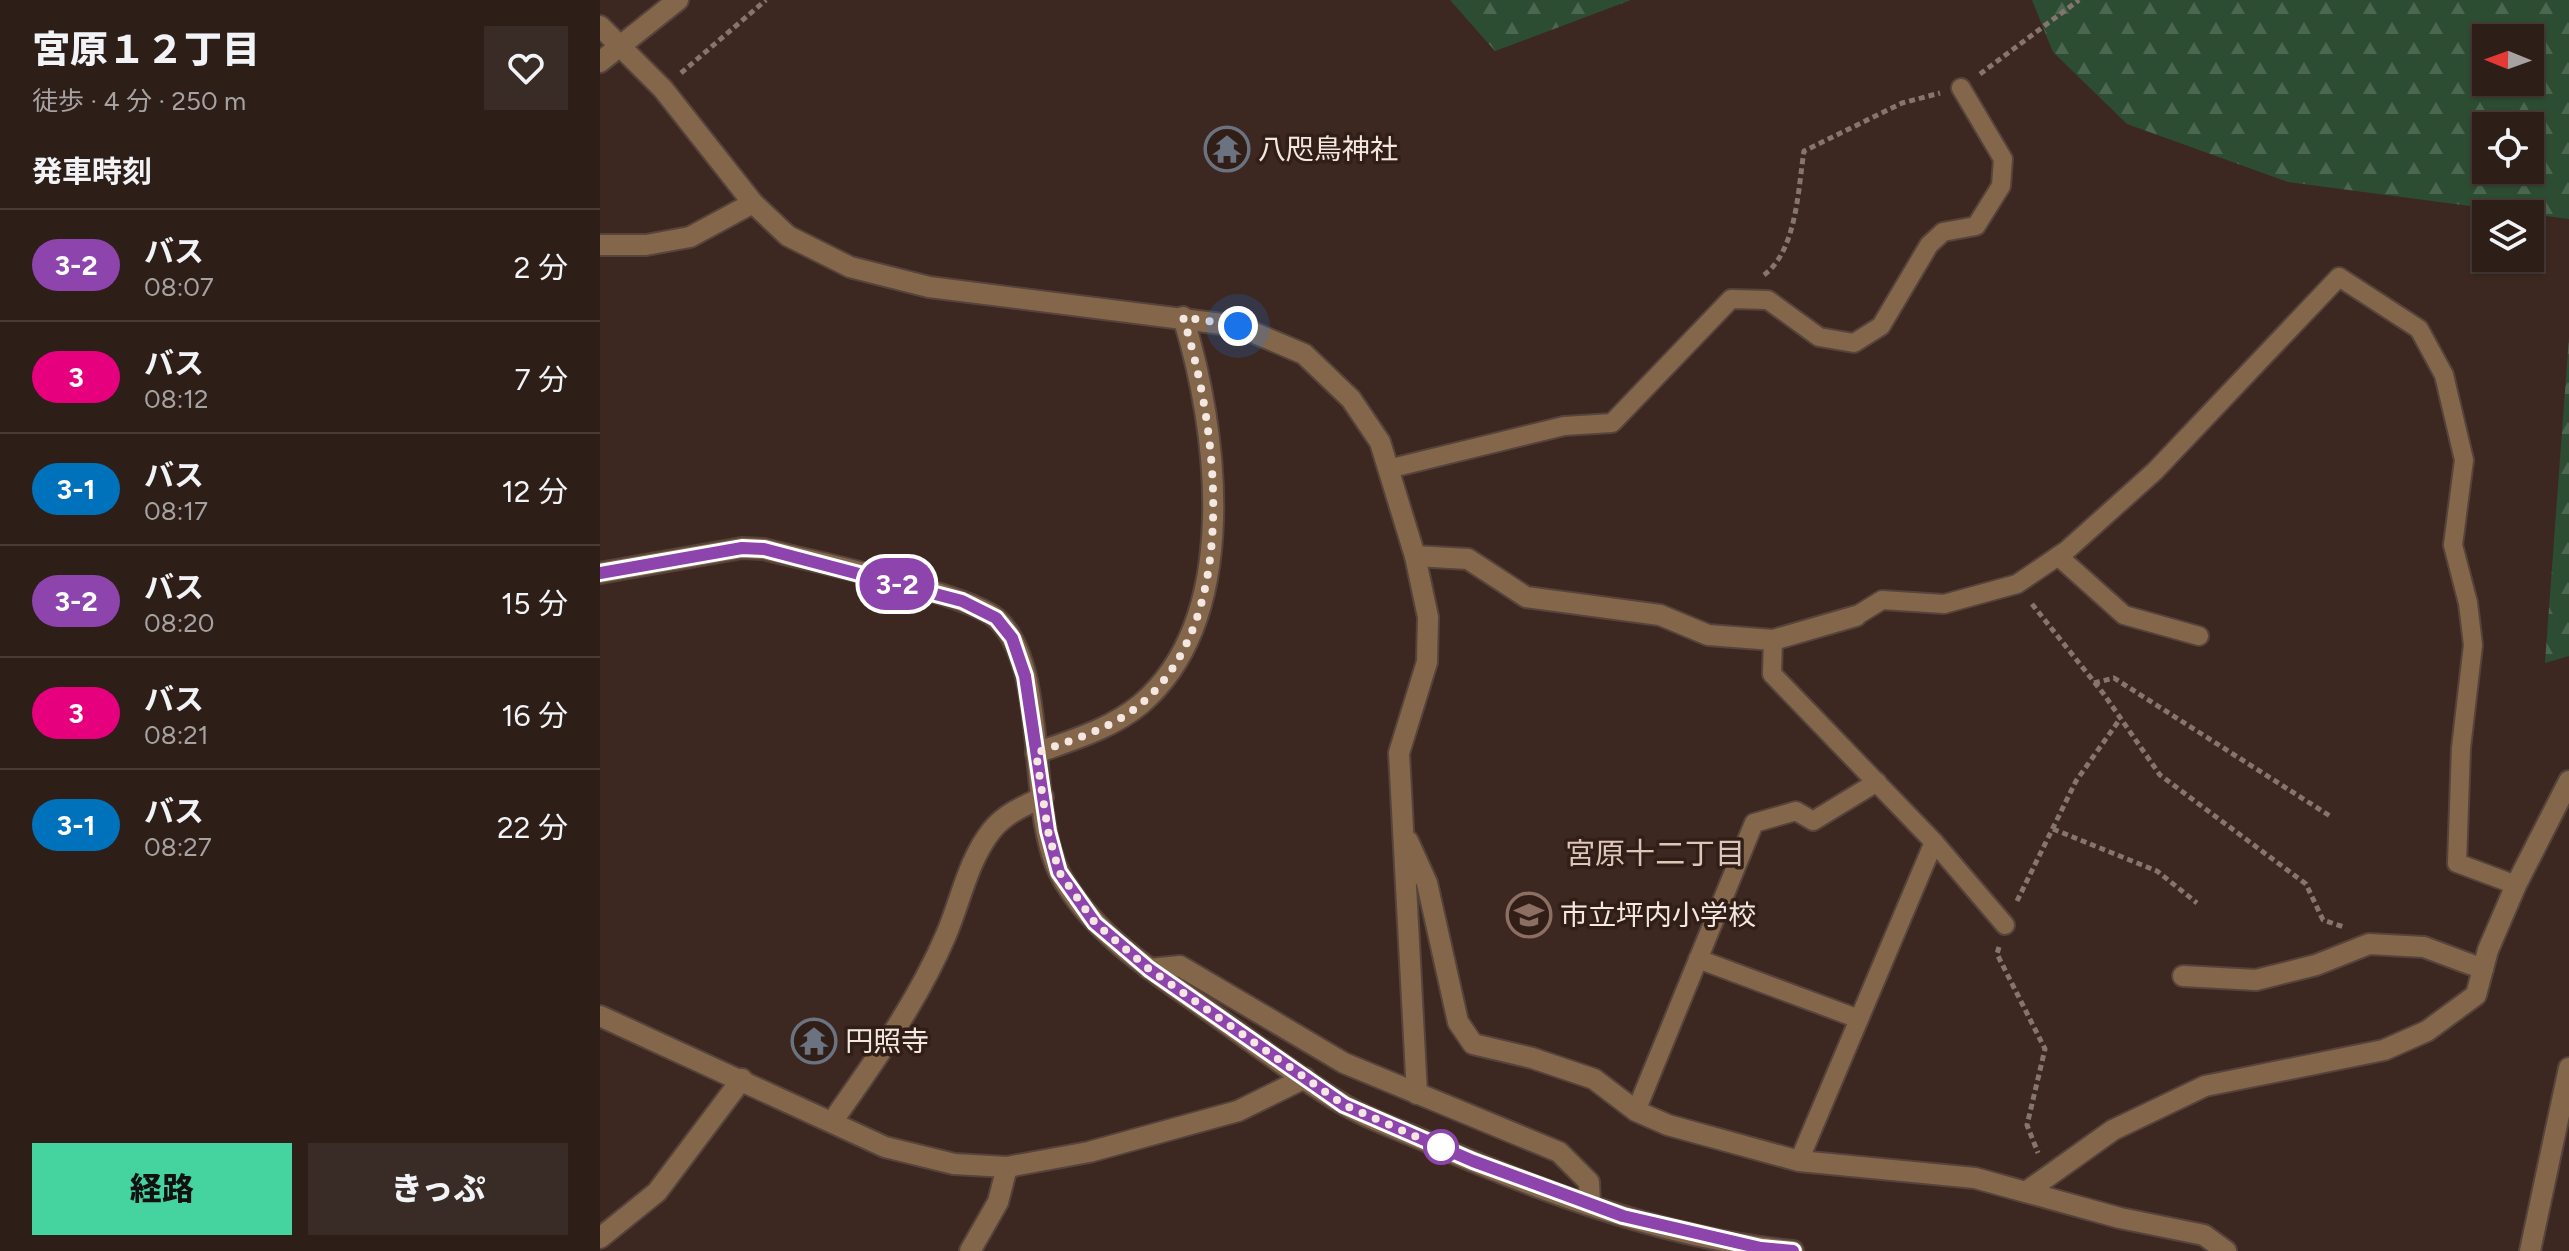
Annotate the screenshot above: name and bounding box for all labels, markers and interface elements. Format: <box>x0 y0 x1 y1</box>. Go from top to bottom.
north arrow <box>2472 24 2544 96</box>
map controls <box>2472 24 2544 272</box>
button: heart <box>484 26 568 110</box>
text: 宮原１２丁目 <box>32 27 260 73</box>
text: 徒歩 · 4 分 · 250 m <box>32 85 246 117</box>
button: locate <box>2472 112 2544 184</box>
temple icon: 八咫鳥神社 <box>1203 125 1251 173</box>
place label: 八咫鳥神社 <box>1258 132 1398 166</box>
text: 発車時刻 <box>32 153 152 190</box>
button: layers <box>2472 200 2544 272</box>
text: バス <box>144 233 204 270</box>
text: 3-2 <box>54 248 98 282</box>
text: 2 分 <box>514 249 568 286</box>
text: 08:07 <box>144 271 214 303</box>
your location <box>1218 306 1258 346</box>
text: バス <box>144 345 204 382</box>
text: 3 <box>68 360 84 394</box>
text: 7 分 <box>514 361 568 398</box>
text: 08:12 <box>144 383 208 415</box>
text: バス <box>144 457 204 494</box>
text: 3-1 <box>57 472 95 506</box>
text: 12 分 <box>501 473 568 510</box>
text: 08:17 <box>144 495 208 527</box>
line badge: 3-2 <box>851 558 943 610</box>
text: 3-2 <box>875 567 919 601</box>
text: バス <box>144 569 204 606</box>
text: 3-2 <box>54 584 98 618</box>
text: 15 分 <box>501 585 568 622</box>
text: 08:20 <box>144 607 214 639</box>
text: バス <box>144 681 204 718</box>
text: 3 <box>68 696 84 730</box>
text: 16 分 <box>501 697 568 734</box>
text: 08:21 <box>144 719 208 751</box>
text: バス <box>144 793 204 830</box>
text: 3-1 <box>57 808 95 842</box>
text: 22 分 <box>497 809 568 846</box>
text: 08:27 <box>144 831 212 863</box>
district label: 宮原十二丁目 <box>1565 835 1745 872</box>
school or university icon: 市立坪内小学校 <box>1505 891 1553 939</box>
place label: 市立坪内小学校 <box>1560 898 1756 932</box>
temple icon: 円照寺 <box>790 1017 838 1065</box>
place label: 円照寺 <box>845 1024 929 1058</box>
unlabelled marker <box>1424 1130 1458 1164</box>
button: 経路 <box>32 1143 292 1235</box>
button: きっぷ <box>308 1143 568 1235</box>

